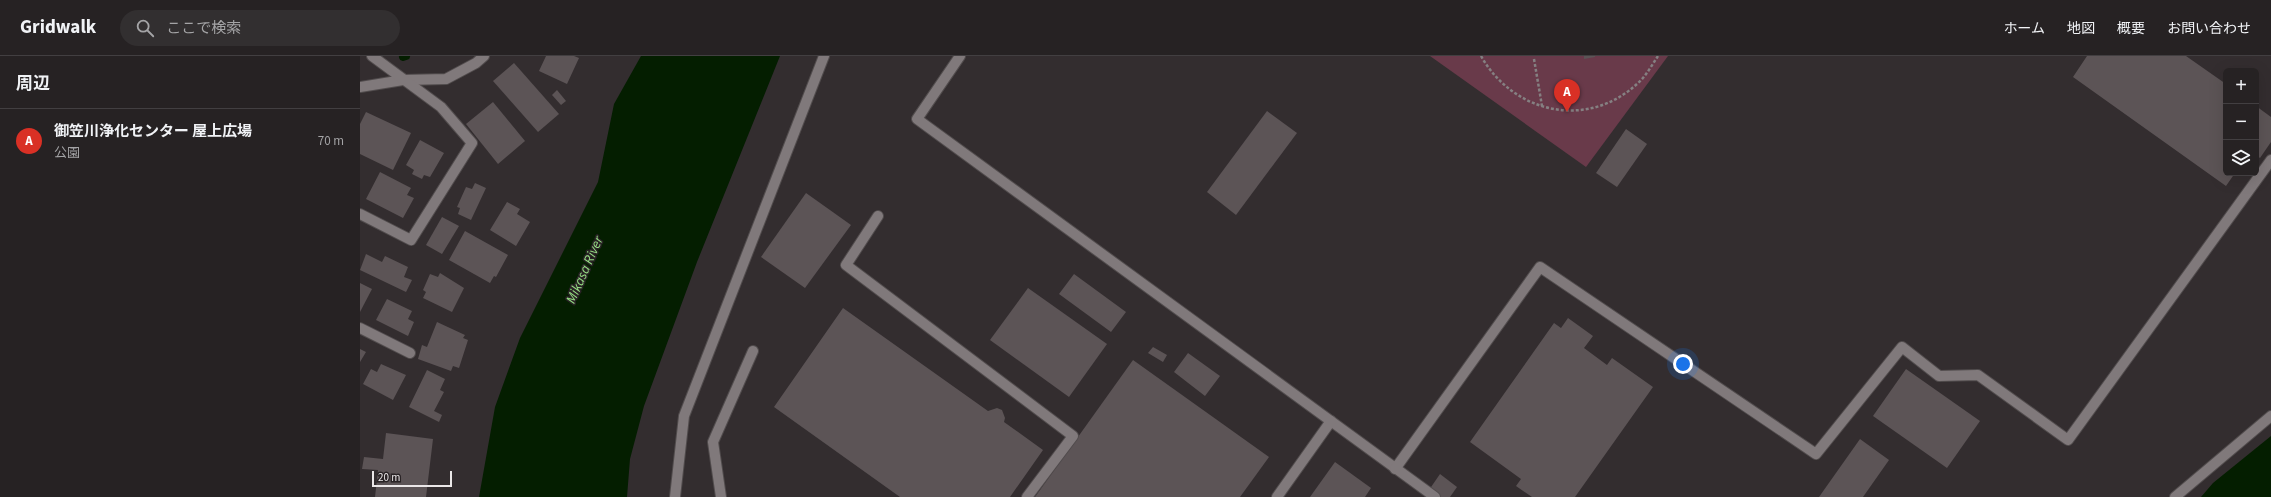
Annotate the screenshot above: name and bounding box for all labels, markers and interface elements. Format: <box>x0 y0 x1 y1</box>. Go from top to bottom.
search box <box>120 10 400 46</box>
text: Gridwalk <box>20 14 96 41</box>
icon: search <box>134 17 156 39</box>
text: ここで検索 <box>166 18 241 39</box>
text: ホーム <box>2003 19 2045 39</box>
text: 地図 <box>2067 19 2095 39</box>
text: 概要 <box>2117 19 2145 39</box>
text: お問い合わせ <box>2167 19 2251 39</box>
map controls <box>2223 68 2259 176</box>
button: + <box>2223 68 2259 104</box>
text: 周辺 <box>16 72 50 96</box>
pin: A <box>1554 79 1580 112</box>
button: − <box>2223 104 2259 140</box>
text: 御笠川浄化センター 屋上広場 <box>54 121 252 142</box>
text: A <box>25 132 33 150</box>
text: 70 m <box>318 132 344 150</box>
button: layers <box>2223 140 2259 176</box>
text: 公園 <box>54 144 80 162</box>
water label: Mikasa River <box>561 232 609 307</box>
your location <box>1673 354 1693 374</box>
scale bar <box>372 469 452 488</box>
text: 20 m <box>378 470 400 485</box>

